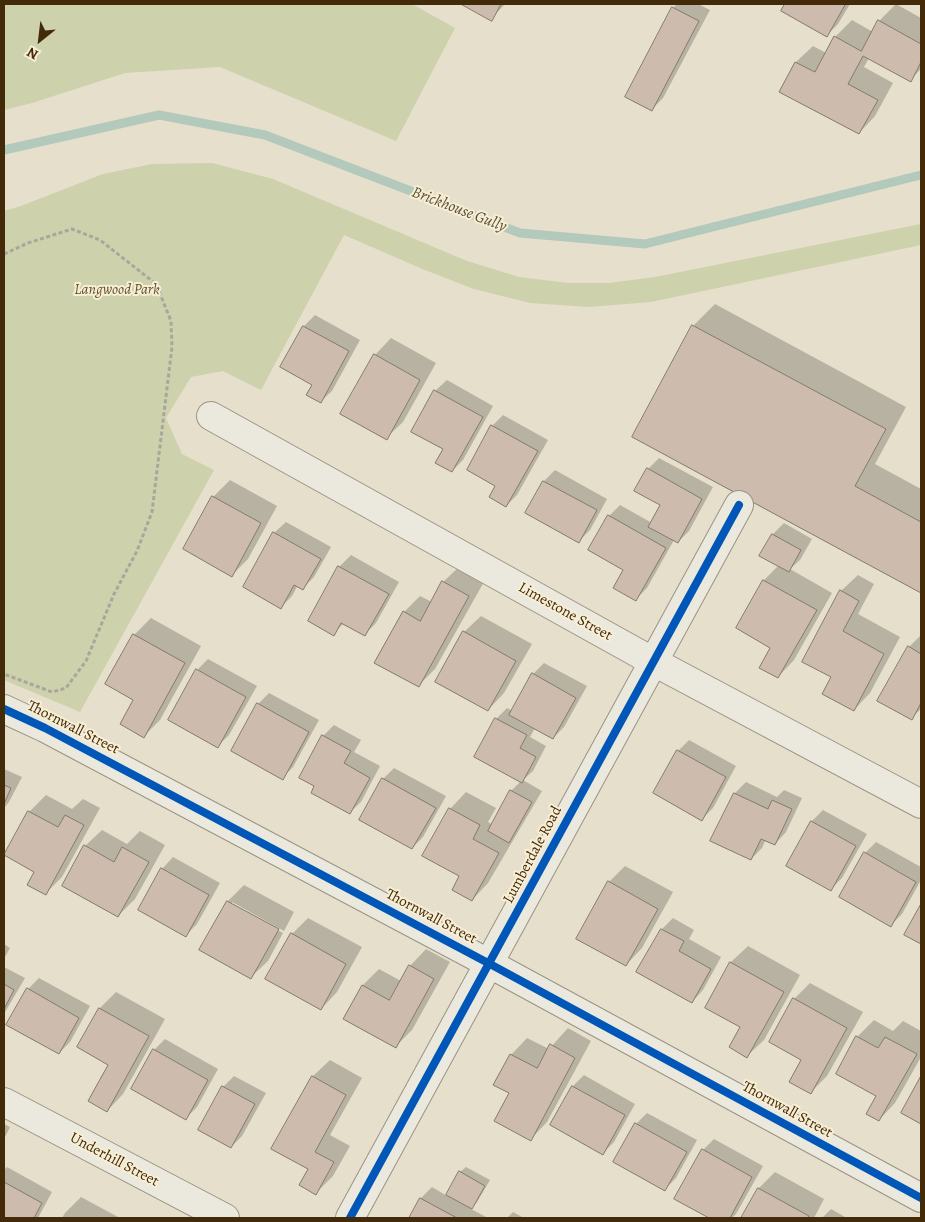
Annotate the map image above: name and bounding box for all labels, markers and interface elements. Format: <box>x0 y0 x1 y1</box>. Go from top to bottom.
north arrow <box>15 15 65 65</box>
text: N <box>23 43 42 64</box>
water label: Brickhouse Gully <box>409 183 509 237</box>
park label: Langwood Park <box>74 281 160 299</box>
street label: Limestone Street <box>515 579 615 645</box>
street label: Thornwall Street <box>24 697 122 759</box>
street label: Lumberdale Road <box>500 803 566 907</box>
street label: Thornwall Street <box>382 885 480 949</box>
street label: Thornwall Street <box>739 1078 835 1142</box>
street label: Underhill Street <box>66 1129 162 1191</box>

